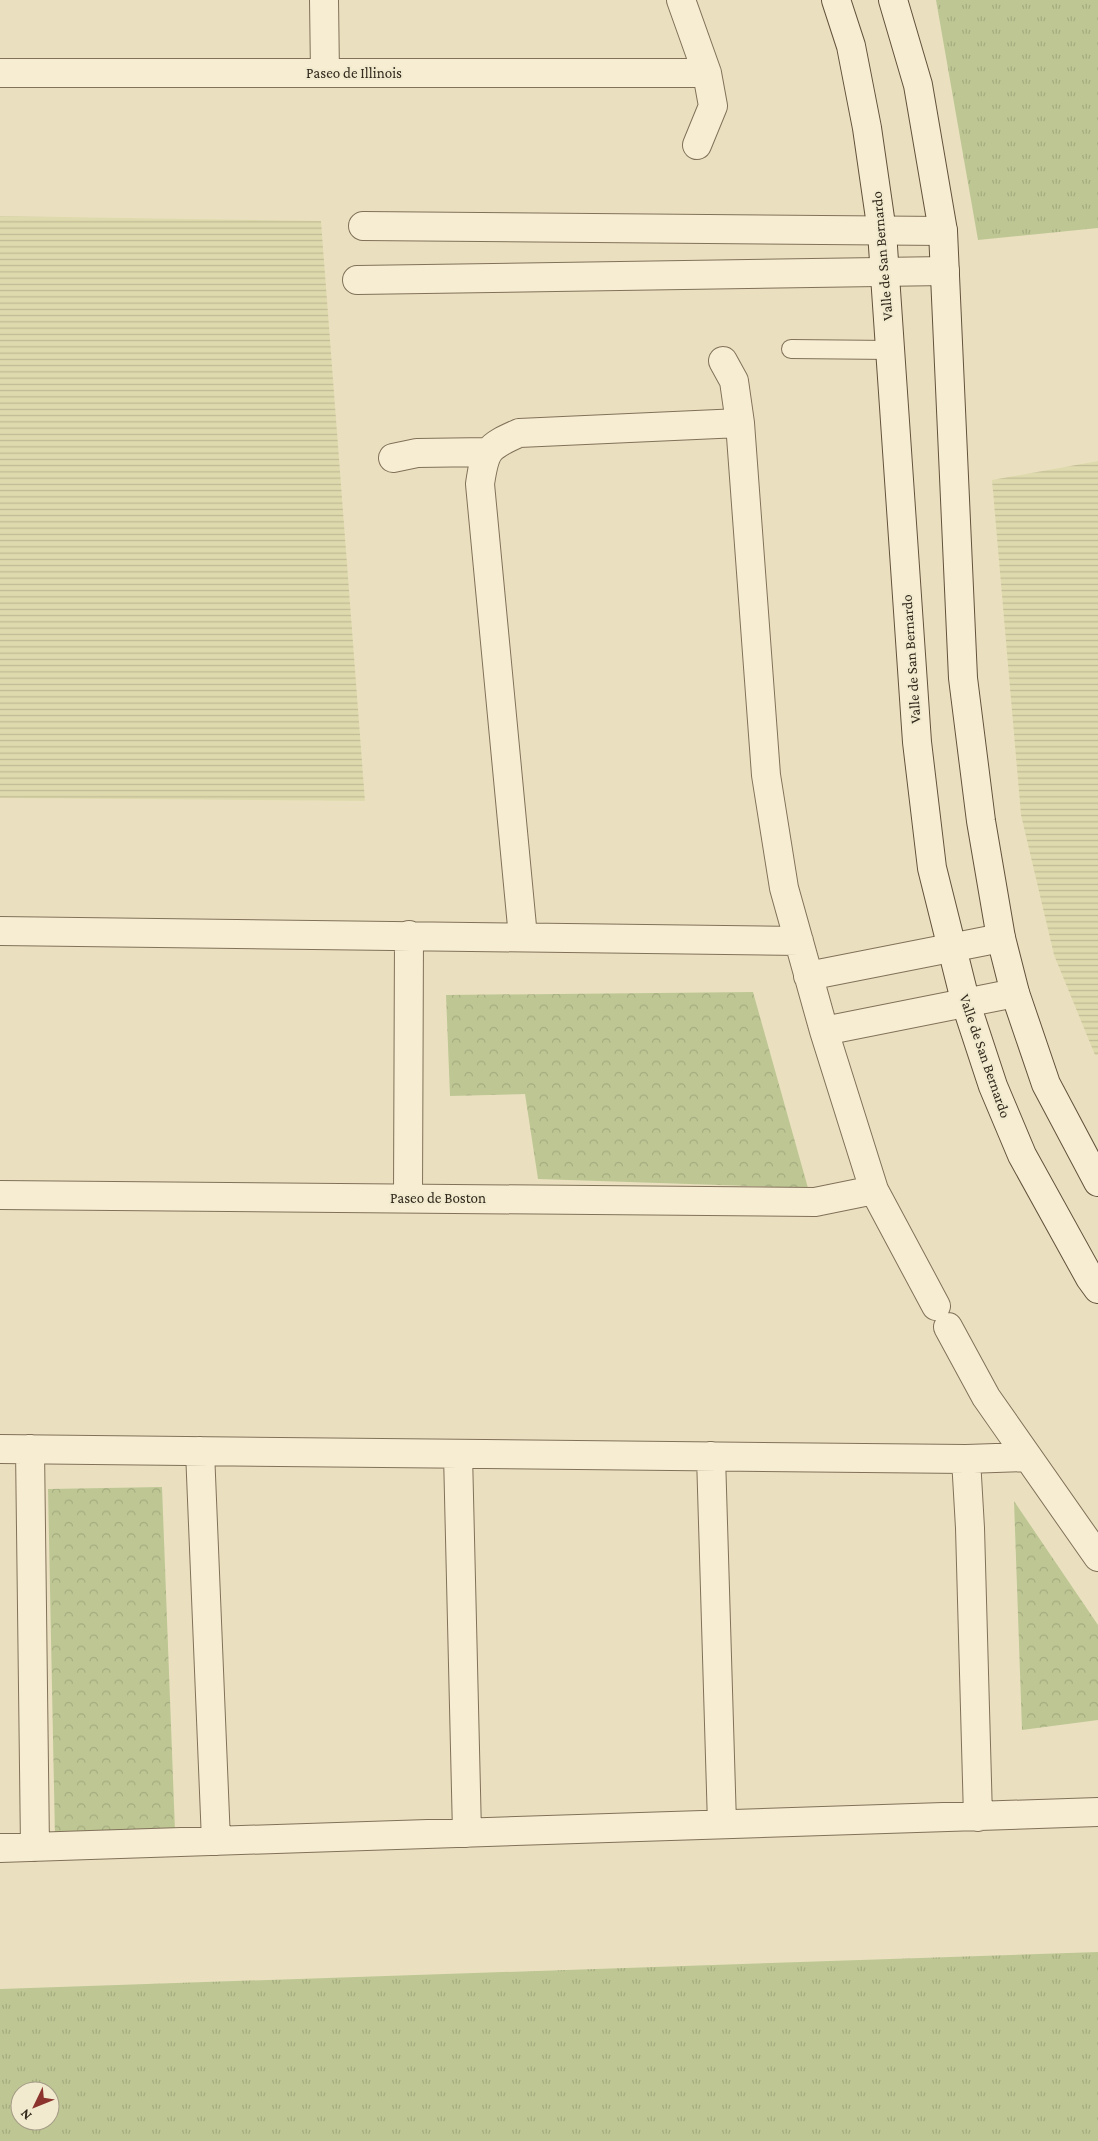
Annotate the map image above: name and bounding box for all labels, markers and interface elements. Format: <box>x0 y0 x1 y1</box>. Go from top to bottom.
street label: Paseo de Illinois <box>306 65 402 81</box>
street label: Valle de San Bernardo <box>868 191 896 321</box>
street label: Valle de San Bernardo <box>898 594 924 724</box>
street label: Valle de San Bernardo <box>956 992 1014 1120</box>
street label: Paseo de Boston <box>390 1190 486 1206</box>
north arrow <box>10 2081 60 2131</box>
text: N <box>16 2106 35 2124</box>

